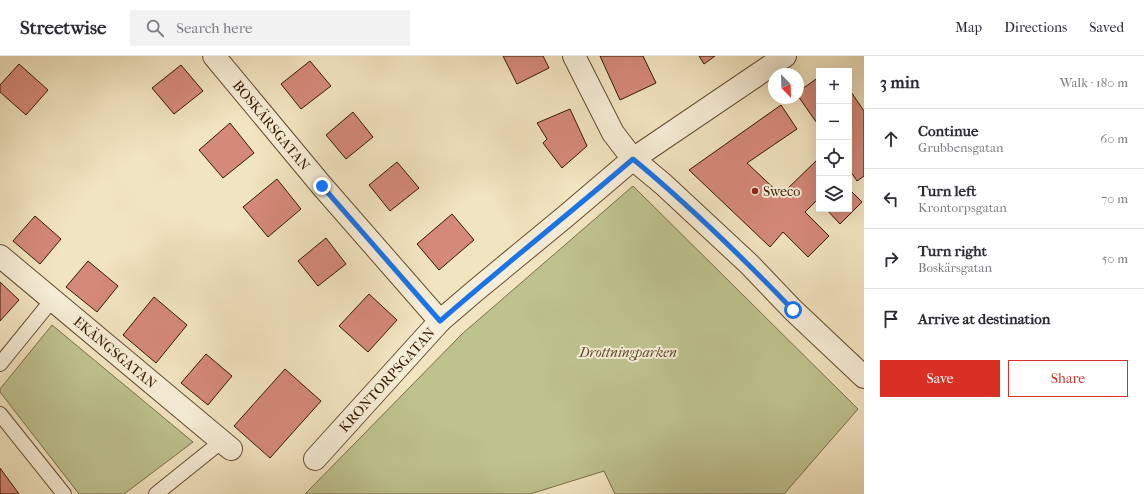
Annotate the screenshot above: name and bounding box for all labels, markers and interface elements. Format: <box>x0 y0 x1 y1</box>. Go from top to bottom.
search box <box>130 10 410 46</box>
text: Streetwise <box>20 17 106 39</box>
icon: search <box>144 17 166 39</box>
text: Search here <box>176 19 252 37</box>
text: Map <box>955 19 982 36</box>
text: Directions <box>1004 19 1067 36</box>
text: Saved <box>1089 19 1124 36</box>
north arrow <box>768 68 804 104</box>
map controls <box>816 68 852 212</box>
button: + <box>816 68 852 104</box>
text: 3 min <box>880 72 920 92</box>
text: Walk · 180 m <box>1060 75 1128 90</box>
street label: BOSKÄRSGATAN <box>229 77 314 174</box>
button: − <box>816 104 852 140</box>
text: Continue <box>918 122 978 140</box>
icon: ahead <box>880 128 902 150</box>
text: 60 m <box>1100 131 1128 146</box>
button: locate <box>816 140 852 176</box>
text: Grubbensgatan <box>918 140 1004 155</box>
button: layers <box>816 176 852 212</box>
route end <box>313 177 331 195</box>
text: Turn left <box>918 182 976 200</box>
place label: Sweco <box>763 183 800 200</box>
marker: Sweco <box>750 186 760 196</box>
icon: left <box>880 188 902 210</box>
text: 70 m <box>1101 191 1128 206</box>
text: Krontorpsgatan <box>918 200 1007 215</box>
text: Turn right <box>918 242 987 260</box>
icon: right <box>880 248 902 270</box>
text: 50 m <box>1102 251 1128 266</box>
text: Boskärsgatan <box>918 260 992 275</box>
route start <box>784 301 802 319</box>
icon: arrive <box>880 308 902 330</box>
text: Arrive at destination <box>918 310 1050 328</box>
street label: EKÄNGSGATAN <box>70 313 160 392</box>
street label: KRONTORPSGATAN <box>335 324 439 435</box>
park label: Drottningparken <box>578 344 677 361</box>
button: Save <box>880 360 1000 397</box>
button: Share <box>1008 360 1128 397</box>

